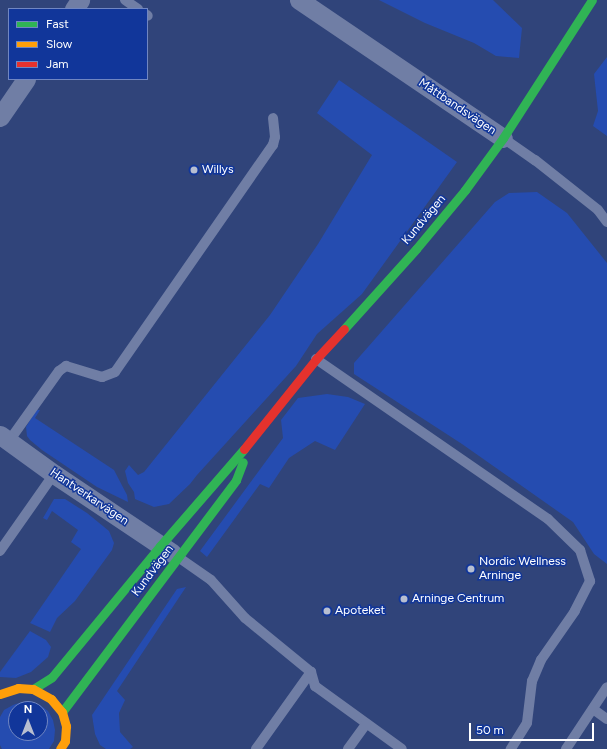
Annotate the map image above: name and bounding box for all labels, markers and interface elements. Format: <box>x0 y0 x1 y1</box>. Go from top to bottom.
legend <box>8 8 148 80</box>
text: Fast <box>46 17 69 31</box>
text: Slow <box>46 37 72 51</box>
text: Jam <box>46 57 69 71</box>
street label: Måttbandsvägen <box>415 76 499 138</box>
place label: Willys <box>202 163 233 177</box>
marker: Willys <box>189 165 199 175</box>
street label: Kundvägen <box>399 192 449 248</box>
street label: Hantverkarvägen <box>47 465 131 529</box>
street label: Kundvägen <box>129 543 177 599</box>
place label: Nordic Wellness Arninge <box>479 555 566 583</box>
marker: Nordic Wellness Arninge <box>466 564 476 574</box>
place label: Arninge Centrum <box>412 592 504 606</box>
marker: Arninge Centrum <box>399 594 409 604</box>
place label: Apoteket <box>335 604 385 618</box>
marker: Apoteket <box>322 606 332 616</box>
north arrow <box>8 701 48 741</box>
text: N <box>24 703 32 716</box>
scale bar <box>471 715 596 741</box>
text: 50 m <box>476 723 504 737</box>

